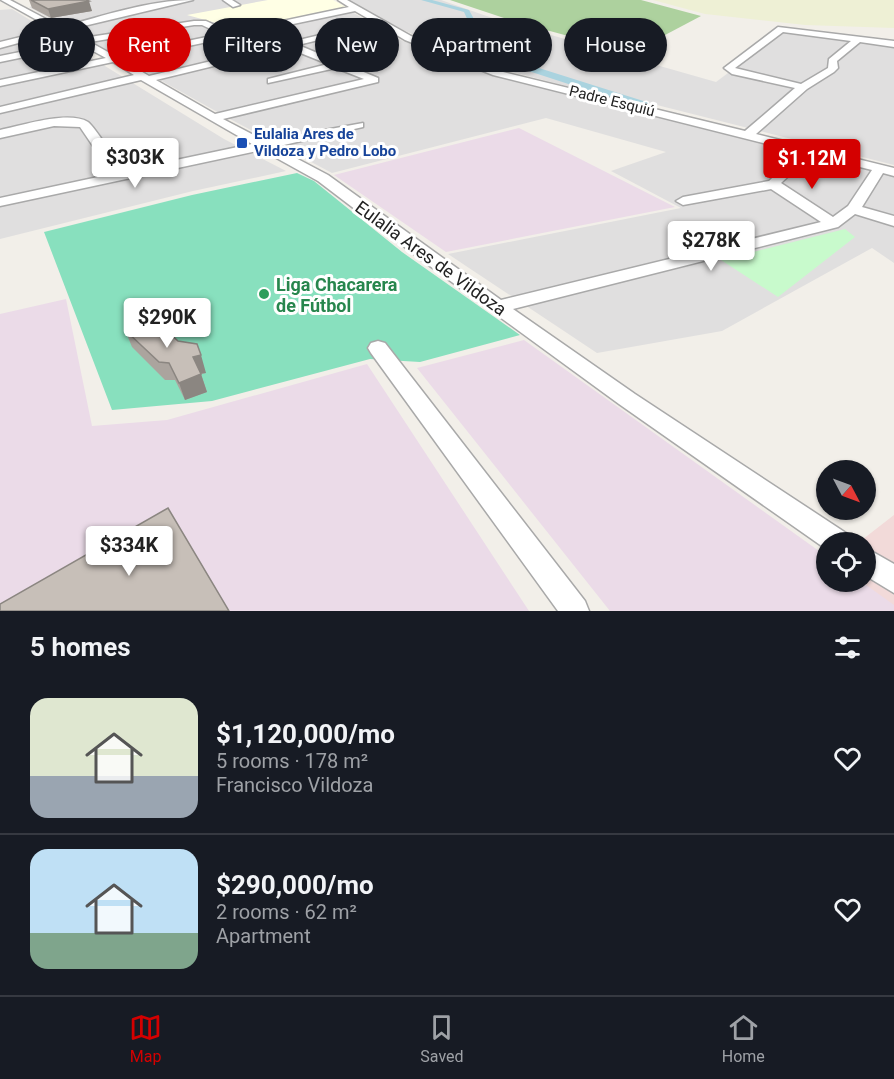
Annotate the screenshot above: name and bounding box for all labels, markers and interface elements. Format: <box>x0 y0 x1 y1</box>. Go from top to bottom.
chip: Buy <box>18 18 95 72</box>
chip: Rent <box>107 18 191 72</box>
chip: Filters <box>203 18 303 72</box>
chip: New <box>315 18 399 72</box>
chip: Apartment <box>411 18 552 72</box>
chip: House <box>564 18 667 72</box>
street label: Padre Esquiú <box>567 82 657 120</box>
place label: Eulalia Ares de Vildoza y Pedro Lobo <box>254 125 396 160</box>
marker: Eulalia Ares de Vildoza y Pedro Lobo <box>235 136 249 150</box>
pin: $303K <box>93 138 177 189</box>
pin: $1.12M <box>763 139 861 190</box>
text: $303K <box>106 145 164 169</box>
text: $1.12M <box>777 146 847 170</box>
street label: Eulalia Ares de Vildoza <box>351 196 511 320</box>
pin: $278K <box>669 221 753 272</box>
text: $278K <box>682 228 740 252</box>
place label: Liga Chacarera de Fútbol <box>276 274 398 316</box>
marker: Liga Chacarera de Fútbol <box>257 287 271 301</box>
pin: $290K <box>125 298 209 349</box>
text: $290K <box>138 305 196 329</box>
north arrow <box>816 460 876 520</box>
map controls <box>816 460 876 592</box>
pin: $334K <box>87 526 171 577</box>
button: locate <box>816 532 876 592</box>
text: $334K <box>100 533 158 557</box>
icon: filters <box>831 631 864 664</box>
text: 5 homes <box>30 632 131 662</box>
text: $1,120,000/mo <box>216 719 395 749</box>
icon: home <box>78 722 150 794</box>
icon: heart <box>831 742 864 775</box>
text: 5 rooms · 178 m² <box>216 749 368 773</box>
text: Francisco Vildoza <box>216 773 373 797</box>
text: $290,000/mo <box>216 870 374 900</box>
icon: home <box>78 873 150 945</box>
icon: heart <box>831 893 864 926</box>
text: 2 rooms · 62 m² <box>216 900 357 924</box>
text: Apartment <box>216 924 311 948</box>
tab: Map <box>129 1011 162 1066</box>
tab: Saved <box>420 1011 464 1066</box>
tab: Home <box>722 1011 765 1066</box>

